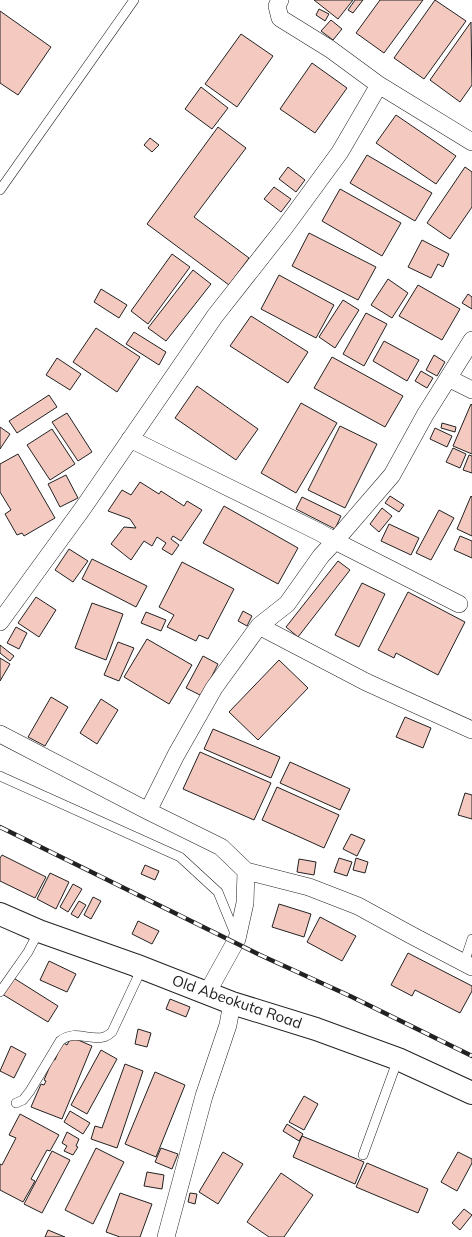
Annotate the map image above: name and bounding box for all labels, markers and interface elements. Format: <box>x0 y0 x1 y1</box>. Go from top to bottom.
street label: Old Abeokuta Road <box>170 970 305 1033</box>

